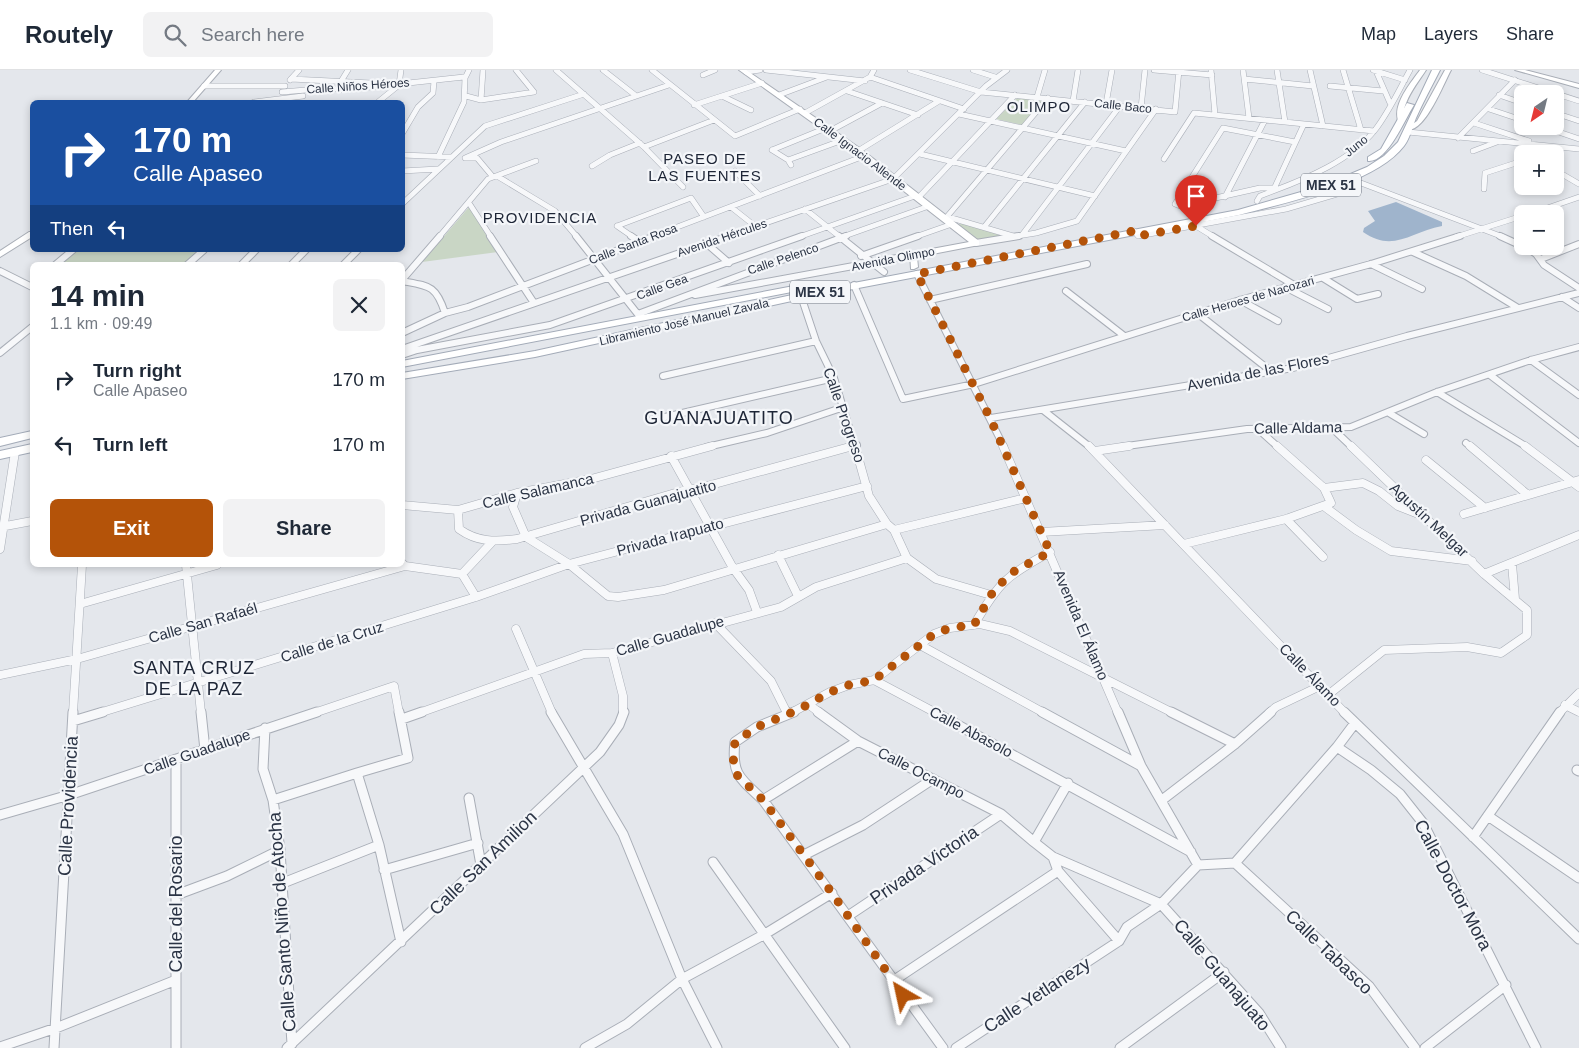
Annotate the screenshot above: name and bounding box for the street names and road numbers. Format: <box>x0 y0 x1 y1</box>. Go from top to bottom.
street label: Calle Niños Héroes <box>306 75 410 97</box>
street label: Calle Baco <box>1093 96 1153 116</box>
street label: Calle Ignacio Allende <box>811 115 909 194</box>
street label: Juno <box>1341 132 1371 160</box>
road number: MEX 51 <box>1301 174 1361 196</box>
street label: Avenida Hércules <box>675 216 769 260</box>
street label: Calle Santa Rosa <box>587 221 679 267</box>
street label: Calle Pelenco <box>746 240 821 278</box>
street label: Avenida Olimpo <box>850 244 936 274</box>
street label: Calle Gea <box>635 271 690 303</box>
street label: Calle Heroes de Nacozari <box>1180 273 1316 325</box>
road number: MEX 51 <box>790 280 850 303</box>
street label: Libramiento José Manuel Zavala <box>598 296 770 348</box>
street label: Avenida de las Flores <box>1186 349 1330 394</box>
street label: Calle Progreso <box>820 365 869 465</box>
street label: Calle Aldama <box>1254 418 1343 437</box>
street label: Calle Salamanca <box>481 469 596 512</box>
street label: Privada Guanajuatito <box>578 476 718 529</box>
street label: Agustín Melgar <box>1387 479 1472 560</box>
street label: Privada Irapuato <box>615 514 725 559</box>
street label: Avenida El Álamo <box>1051 567 1112 682</box>
street label: Calle San Rafaél <box>146 599 259 646</box>
street label: Calle Guadalupe <box>614 612 726 659</box>
street label: Calle de la Cruz <box>278 618 385 665</box>
street label: Calle Álamo <box>1276 640 1345 710</box>
street label: Calle Abasolo <box>927 703 1016 761</box>
street label: Calle Guadalupe <box>141 725 252 778</box>
street label: Calle Providencia <box>54 735 82 876</box>
street label: Calle Ocampo <box>875 743 967 802</box>
street label: Calle San Amilion <box>425 807 541 919</box>
street label: Calle Santo Niño de Atocha <box>264 811 300 1033</box>
street label: Calle Doctor Mora <box>1410 816 1496 955</box>
street label: Privada Victoria <box>866 821 983 908</box>
street label: Calle del Rosario <box>166 835 186 973</box>
street label: Calle Tabasco <box>1282 906 1376 998</box>
street label: Calle Guanajuato <box>1170 915 1274 1035</box>
street label: Calle Yetlanezy <box>980 953 1094 1037</box>

